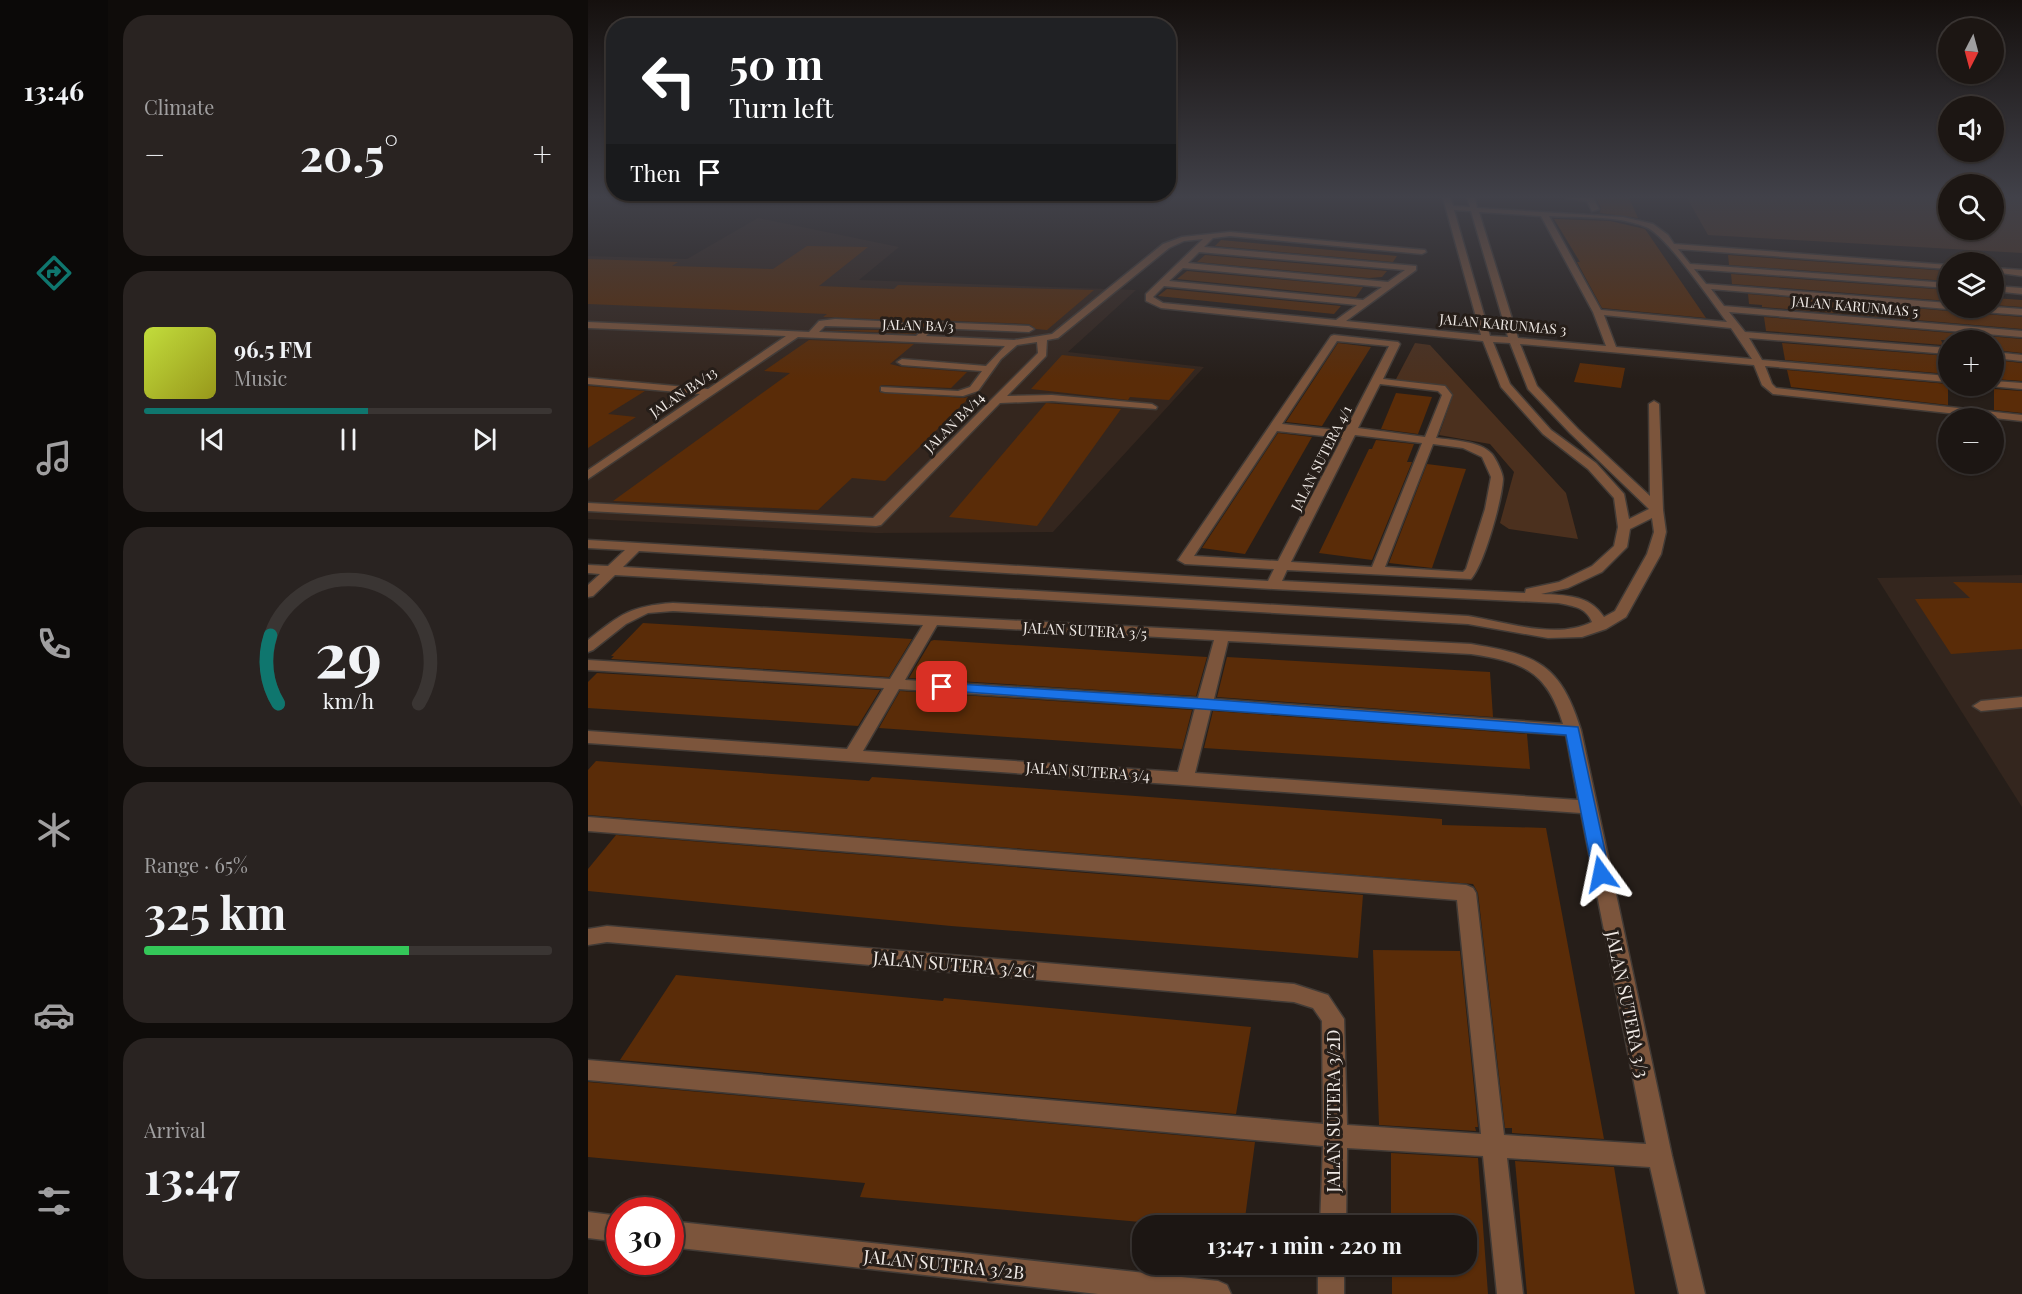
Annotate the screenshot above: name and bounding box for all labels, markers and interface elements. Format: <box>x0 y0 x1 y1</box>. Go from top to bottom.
north arrow <box>1938 18 2004 84</box>
map controls <box>1938 18 2004 474</box>
text: 50 m <box>729 35 823 91</box>
icon: left <box>630 42 708 120</box>
text: 13:46 <box>24 72 84 108</box>
text: Turn left <box>729 89 833 125</box>
text: Climate <box>144 93 214 120</box>
button: sound <box>1938 96 2004 162</box>
text: 20.5° <box>300 123 398 183</box>
text: − <box>144 131 165 175</box>
text: + <box>533 131 552 175</box>
icon: arrive <box>693 156 726 189</box>
text: Then <box>630 158 681 188</box>
button: search <box>1938 174 2004 240</box>
icon: directions <box>33 252 75 294</box>
button: layers <box>1938 252 2004 318</box>
street label: JALAN KARUNMAS 5 <box>1790 291 1919 321</box>
street label: JALAN KARUNMAS 3 <box>1438 309 1567 339</box>
street label: JALAN BA/3 <box>881 314 954 336</box>
button: + <box>1938 330 2004 396</box>
text: 96.5 FM <box>234 334 312 364</box>
street label: JALAN BA/13 <box>645 363 720 422</box>
text: Music <box>234 364 287 391</box>
street label: JALAN BA/14 <box>919 388 988 457</box>
street label: JALAN SUTERA 4/1 <box>1286 402 1356 515</box>
button: − <box>1938 408 2004 474</box>
icon: previous <box>196 423 229 456</box>
icon: pause <box>332 423 365 456</box>
icon: next <box>468 423 501 456</box>
icon: music <box>33 437 75 479</box>
text: 29 <box>314 610 382 694</box>
street label: JALAN SUTERA 3/5 <box>1021 617 1148 643</box>
icon: phone <box>33 623 75 665</box>
pin <box>916 661 967 712</box>
icon: arrive <box>925 670 958 703</box>
text: km/h <box>322 686 374 714</box>
street label: JALAN SUTERA 3/4 <box>1024 757 1151 785</box>
icon: climate <box>33 809 75 851</box>
position arrow <box>1569 842 1633 906</box>
text: Range · 65% <box>144 851 248 878</box>
text: 325 km <box>144 881 286 941</box>
street label: JALAN SUTERA 3/3 <box>1601 927 1655 1080</box>
street label: JALAN SUTERA 3/2C <box>871 945 1036 983</box>
icon: car <box>33 994 75 1036</box>
street label: JALAN SUTERA 3/2D <box>1321 1029 1345 1194</box>
text: Arrival <box>144 1116 206 1143</box>
text: 13:47 <box>144 1146 240 1206</box>
icon: filters <box>33 1180 75 1222</box>
speed limit sign: 30 <box>606 1197 684 1275</box>
text: 13:47 · 1 min · 220 m <box>1207 1230 1402 1260</box>
street label: JALAN SUTERA 3/2B <box>861 1244 1026 1284</box>

